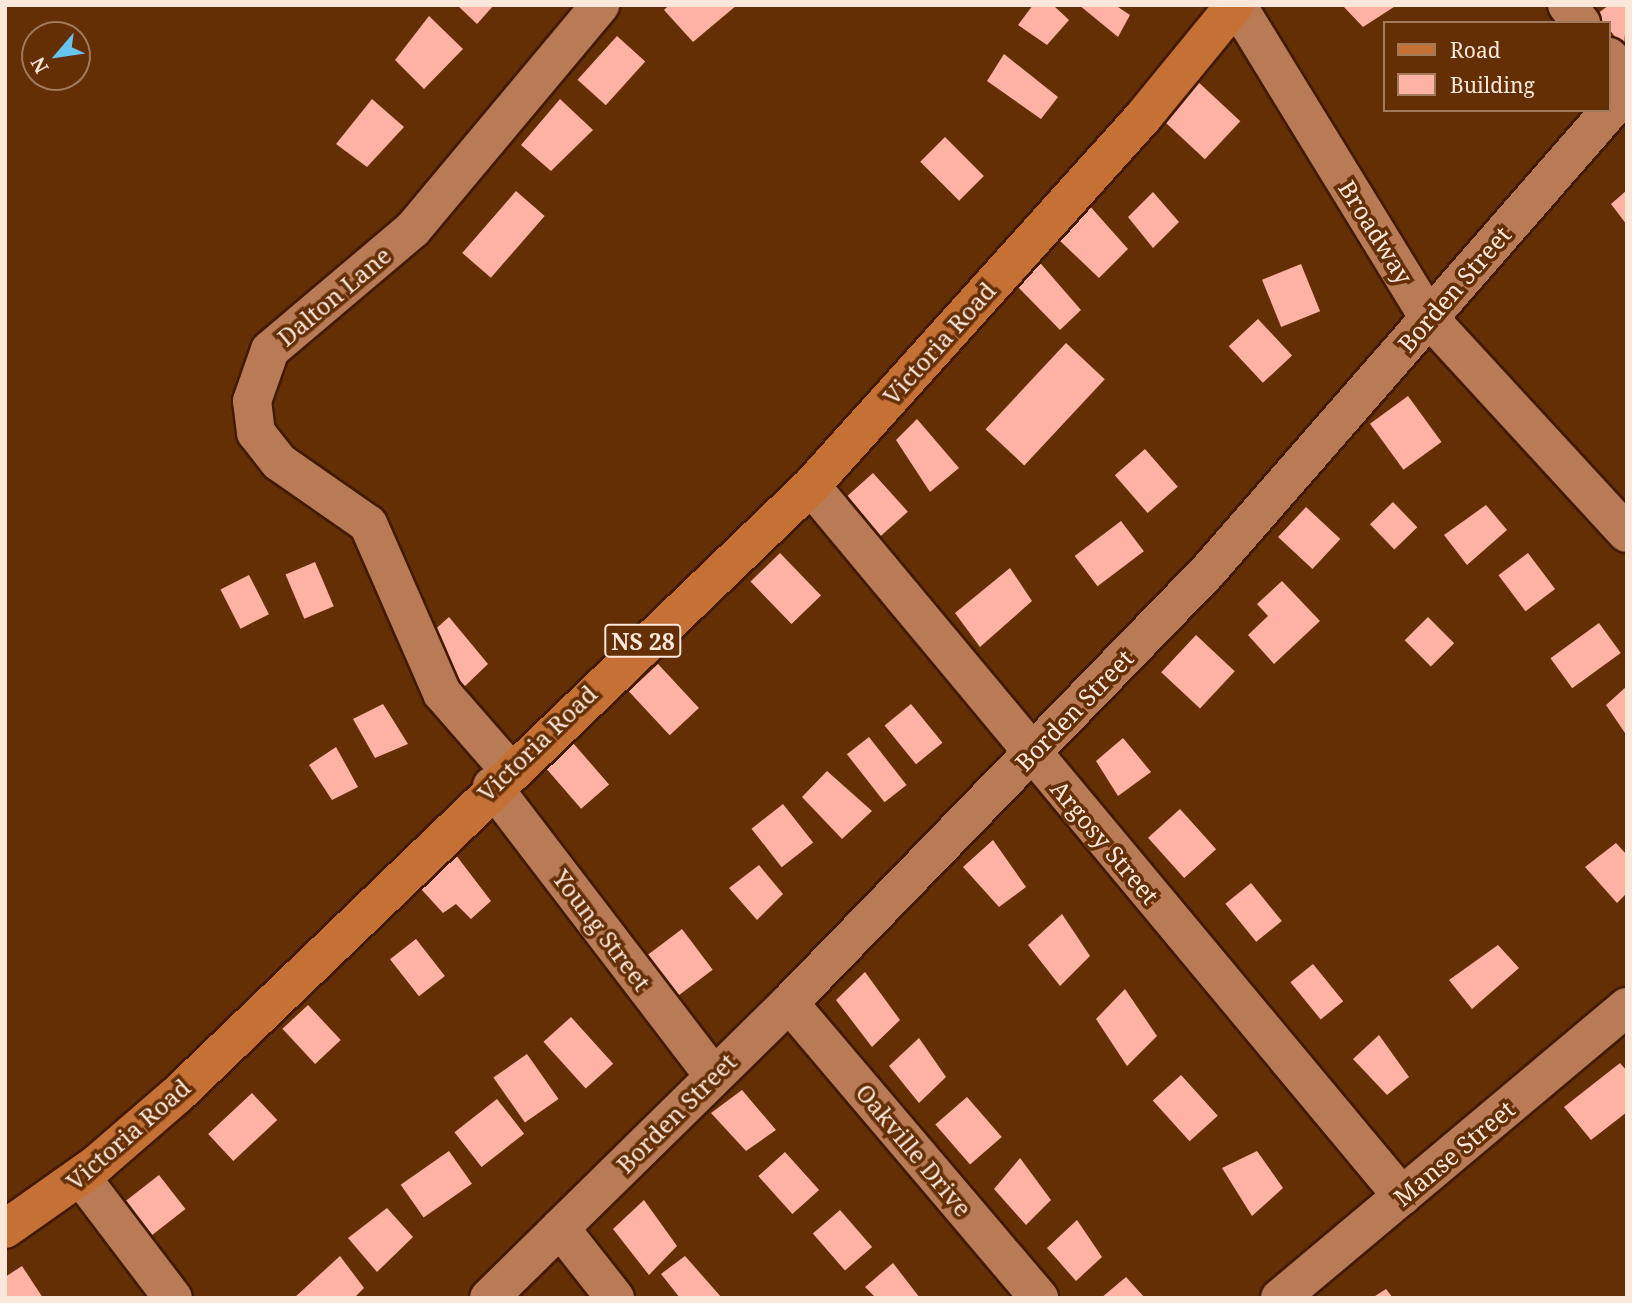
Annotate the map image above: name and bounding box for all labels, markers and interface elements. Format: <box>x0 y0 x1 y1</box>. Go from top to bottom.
north arrow <box>21 21 91 91</box>
legend <box>1384 21 1611 112</box>
text: Road <box>1450 36 1501 64</box>
text: N <box>24 52 54 78</box>
text: Building <box>1450 71 1535 99</box>
street label: Broadway <box>1333 175 1419 289</box>
street label: Borden Street <box>1392 220 1516 358</box>
street label: Dalton Lane <box>271 240 397 352</box>
street label: Victoria Road <box>877 276 1001 410</box>
road number: NS 28 <box>603 622 683 660</box>
street label: Borden Street <box>1009 644 1139 776</box>
street label: Victoria Road <box>471 679 603 807</box>
street label: Argosy Street <box>1045 774 1165 910</box>
street label: Young Street <box>547 864 657 996</box>
street label: Borden Street <box>610 1047 742 1179</box>
street label: Victoria Road <box>60 1072 196 1196</box>
street label: Oakville Drive <box>850 1078 978 1222</box>
street label: Manse Street <box>1388 1094 1520 1212</box>

